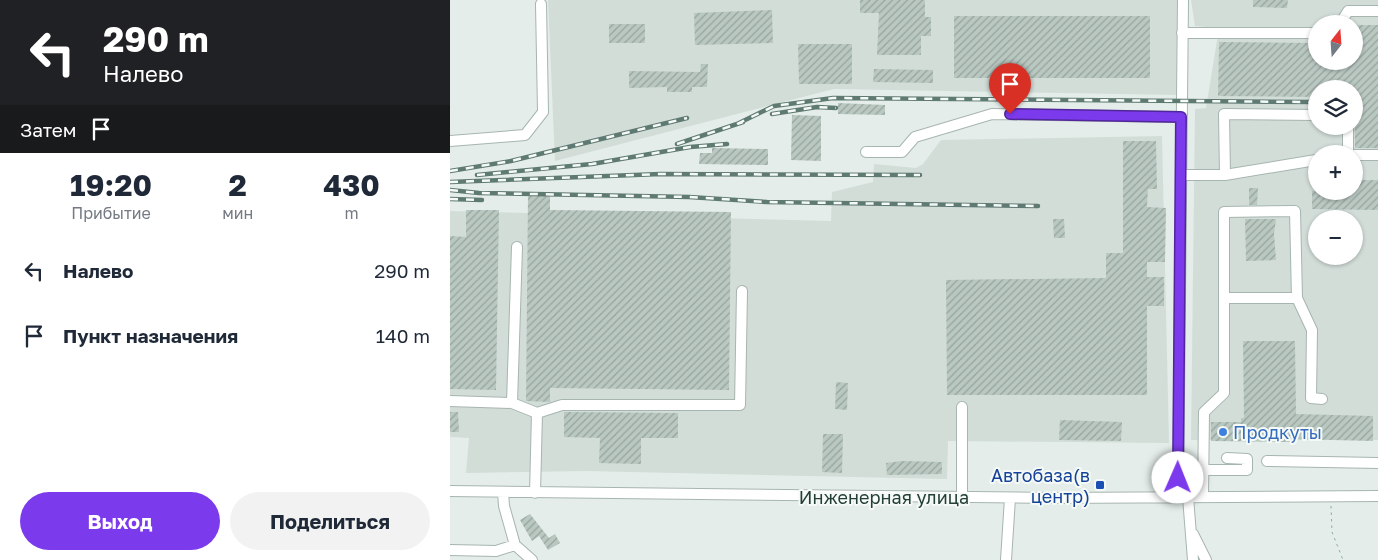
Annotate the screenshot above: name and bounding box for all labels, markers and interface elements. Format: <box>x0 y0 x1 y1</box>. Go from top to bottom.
north arrow <box>1308 15 1362 70</box>
map controls <box>1308 15 1363 265</box>
text: 290 m <box>103 18 209 60</box>
icon: left <box>20 20 85 85</box>
text: Налево <box>103 60 183 87</box>
pin <box>989 63 1031 114</box>
icon: arrive <box>996 70 1024 98</box>
button: layers <box>1308 80 1363 135</box>
icon: arrive <box>87 115 115 143</box>
text: Затем <box>20 118 77 141</box>
button: + <box>1308 145 1363 200</box>
text: 19:20 <box>70 167 152 203</box>
text: 2 <box>228 167 247 203</box>
text: 430 <box>323 167 380 203</box>
text: Прибытие <box>71 203 151 223</box>
text: мин <box>222 203 253 223</box>
text: m <box>344 203 359 223</box>
button: − <box>1308 210 1363 265</box>
icon: left <box>20 257 48 285</box>
text: Налево <box>63 259 133 282</box>
text: 290 m <box>374 259 430 282</box>
icon: arrive <box>20 322 48 350</box>
text: Пункт назначения <box>63 324 238 347</box>
text: 140 m <box>376 324 430 347</box>
place label: Продкуты <box>1233 421 1322 443</box>
marker: Продкуты <box>1217 426 1229 438</box>
position arrow <box>1151 451 1203 503</box>
place label: Автобаза(в центр) <box>991 464 1090 507</box>
marker: Автобаза(в центр) <box>1094 479 1106 491</box>
street label: Инженерная улица <box>799 486 969 508</box>
button: Выход <box>20 492 220 550</box>
button: Поделиться <box>230 492 430 550</box>

